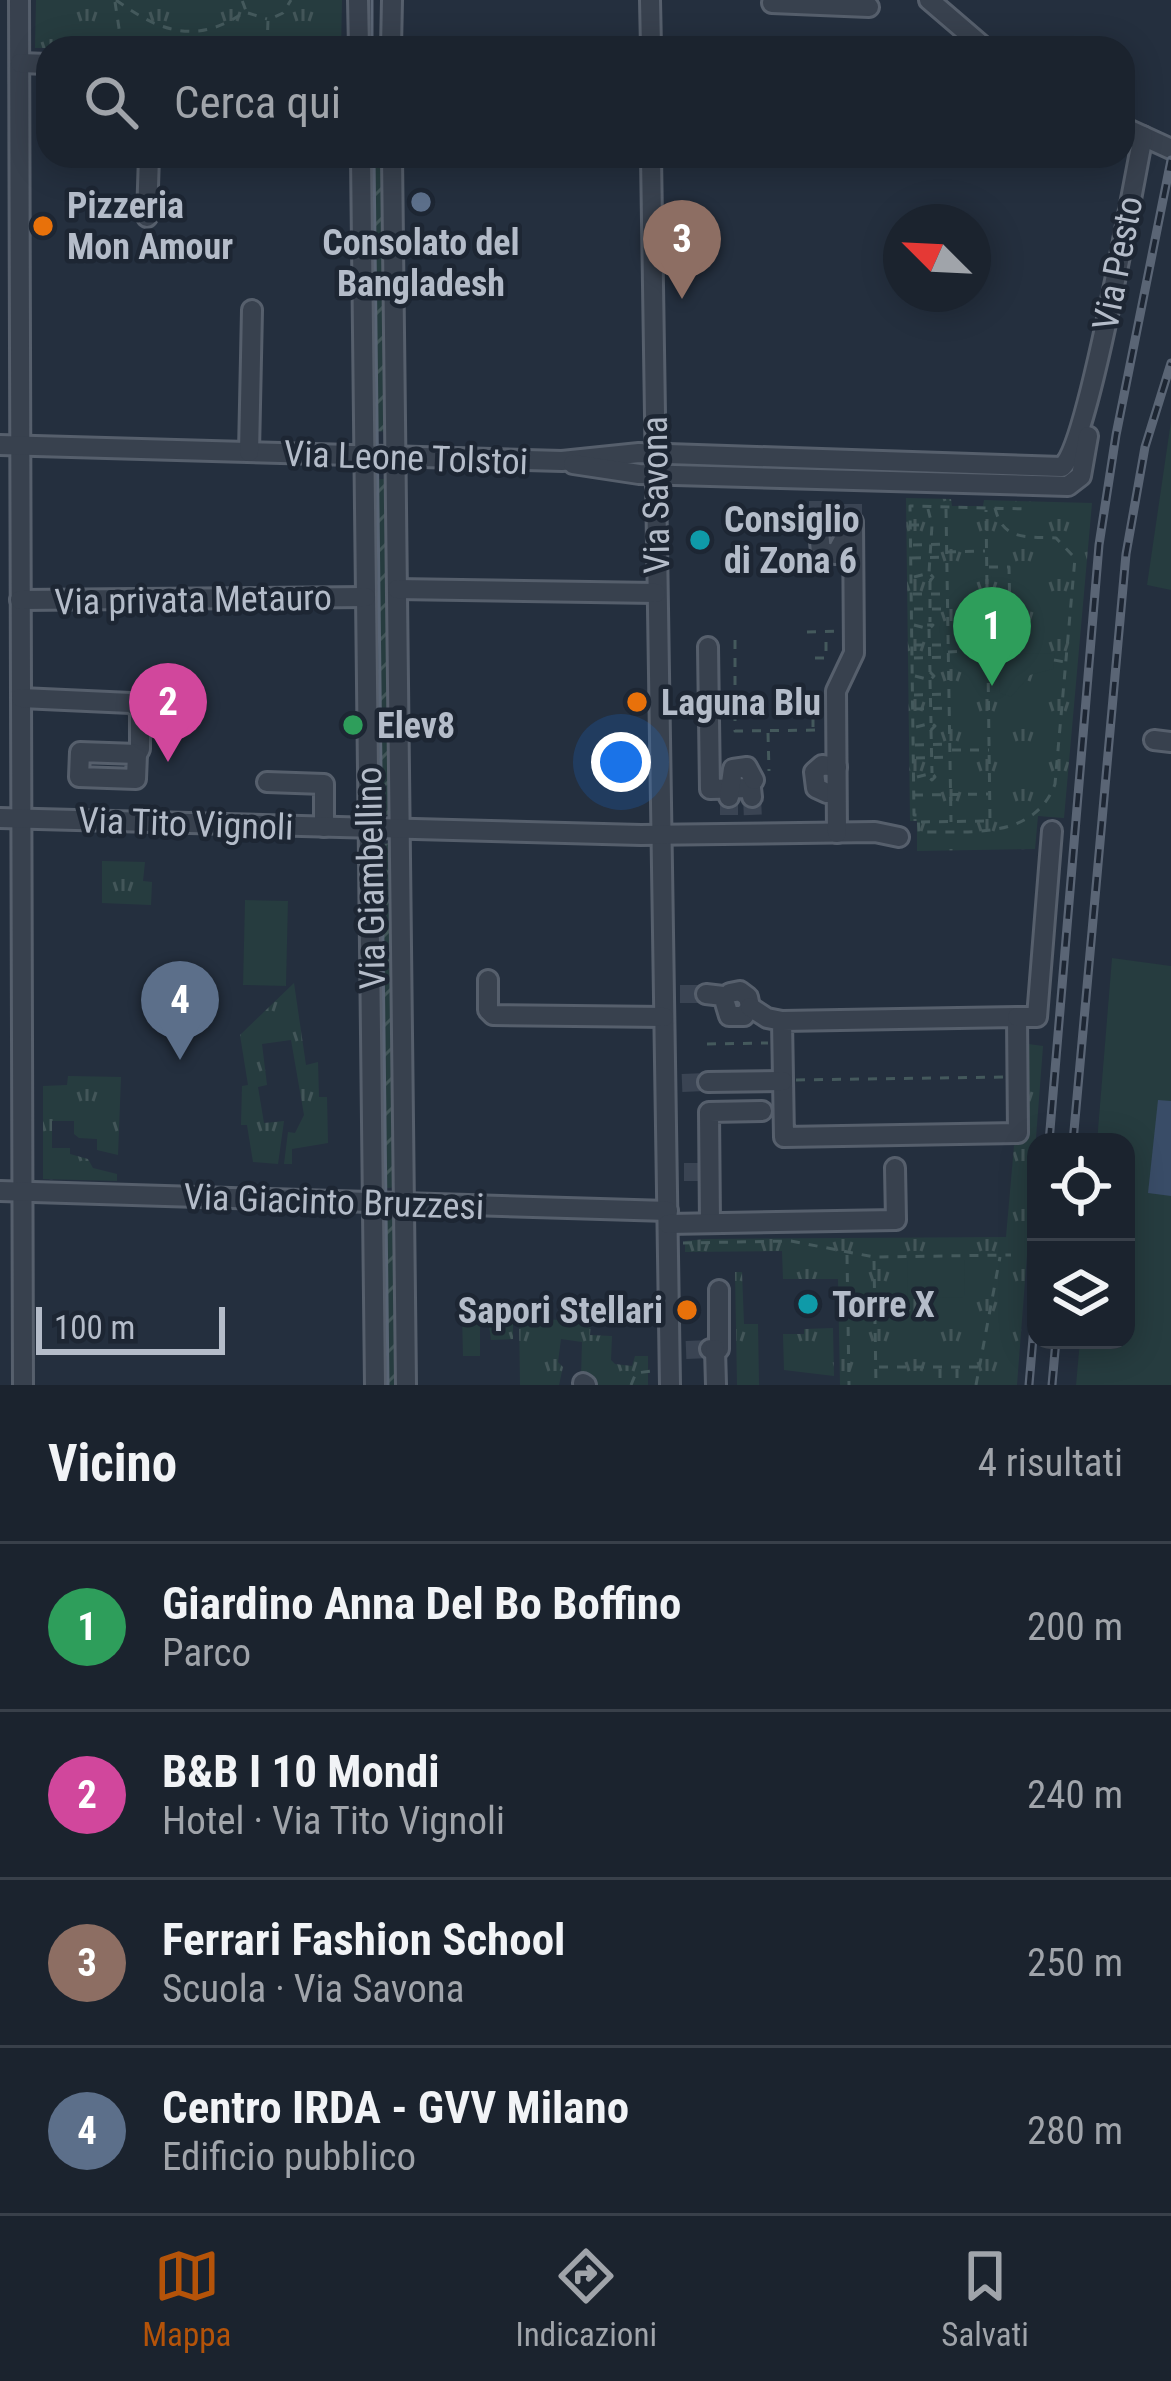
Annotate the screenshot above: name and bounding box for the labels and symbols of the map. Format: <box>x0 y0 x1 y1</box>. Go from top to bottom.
place label: Pizzeria Mon Amour <box>67 185 233 268</box>
marker: Consolato del Bangladesh <box>408 189 434 215</box>
street label: Via Pesto <box>1084 193 1152 334</box>
pin: 3 <box>643 200 721 299</box>
north arrow <box>883 204 991 312</box>
marker: Pizzeria Mon Amour <box>30 213 56 239</box>
place label: Consolato del Bangladesh <box>322 222 520 305</box>
street label: Via Savona <box>634 416 678 574</box>
street label: Via Leone Tolstoi <box>283 433 529 483</box>
place label: Consiglio di Zona 6 <box>724 499 860 582</box>
marker: Consiglio di Zona 6 <box>687 527 713 553</box>
street label: Via privata Metauro <box>54 577 332 623</box>
pin: 1 <box>953 587 1031 686</box>
pin: 2 <box>129 663 207 762</box>
place label: Laguna Blu <box>661 682 821 724</box>
marker: Laguna Blu <box>624 689 650 715</box>
place label: Elev8 <box>377 705 455 747</box>
marker: Elev8 <box>340 712 366 738</box>
your location <box>591 732 651 792</box>
street label: Via Giambellino <box>348 766 394 990</box>
street label: Via Tito Vignoli <box>78 799 294 849</box>
pin: 4 <box>141 961 219 1060</box>
street label: Via Giacinto Bruzzesi <box>183 1176 485 1228</box>
place label: Torre X <box>832 1284 935 1326</box>
place label: Sapori Stellari <box>458 1290 663 1332</box>
marker: Torre X <box>795 1291 821 1317</box>
marker: Sapori Stellari <box>674 1297 700 1323</box>
scale bar <box>36 1301 225 1354</box>

